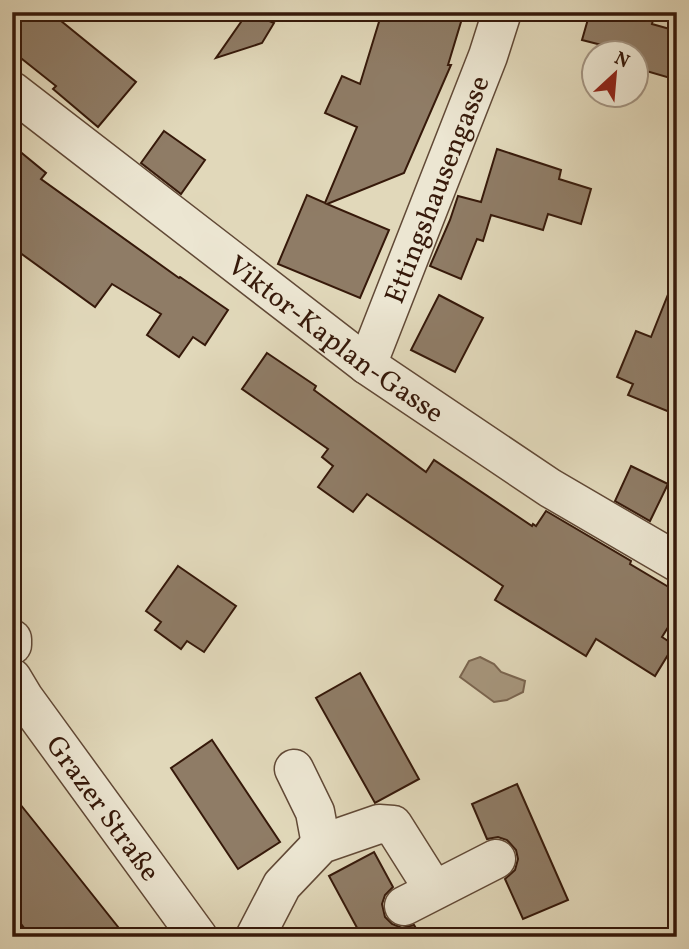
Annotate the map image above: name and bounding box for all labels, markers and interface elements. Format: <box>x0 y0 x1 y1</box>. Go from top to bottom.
north arrow <box>580 38 650 108</box>
text: N <box>610 46 634 75</box>
street label: Ettingshausengasse <box>376 70 500 310</box>
street label: Viktor-Kaplan-Gasse <box>218 247 451 433</box>
street label: Grazer Straße <box>36 728 168 890</box>

